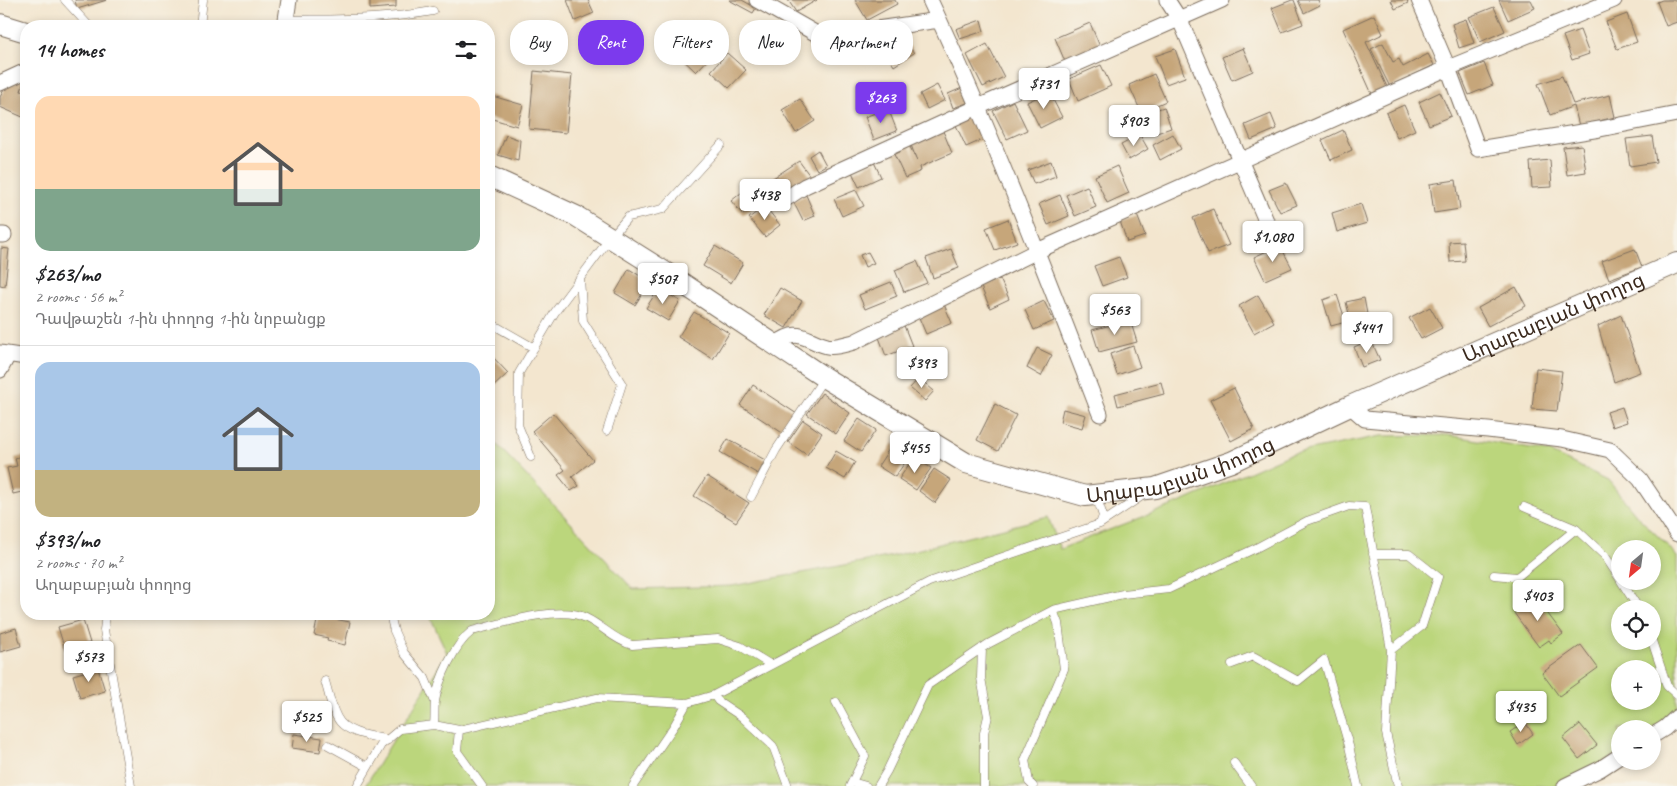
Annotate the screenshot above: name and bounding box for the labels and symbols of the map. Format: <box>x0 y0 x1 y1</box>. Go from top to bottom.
pin: $731 <box>1014 68 1074 110</box>
pin: $263 <box>851 82 911 124</box>
pin: $903 <box>1104 104 1164 147</box>
pin: $438 <box>735 178 795 221</box>
pin: $1,080 <box>1232 220 1314 263</box>
pin: $507 <box>633 262 693 305</box>
street label: Աղաբաբյան փողոց <box>1459 267 1648 368</box>
pin: $563 <box>1085 294 1145 336</box>
pin: $441 <box>1337 312 1397 354</box>
pin: $393 <box>892 346 952 389</box>
street label: Աղաբաբյան փողոց <box>1085 431 1278 509</box>
pin: $455 <box>885 432 945 474</box>
north arrow <box>1611 540 1661 590</box>
pin: $403 <box>1508 580 1568 622</box>
pin: $573 <box>59 640 119 683</box>
pin: $435 <box>1491 690 1551 733</box>
pin: $525 <box>277 700 337 743</box>

